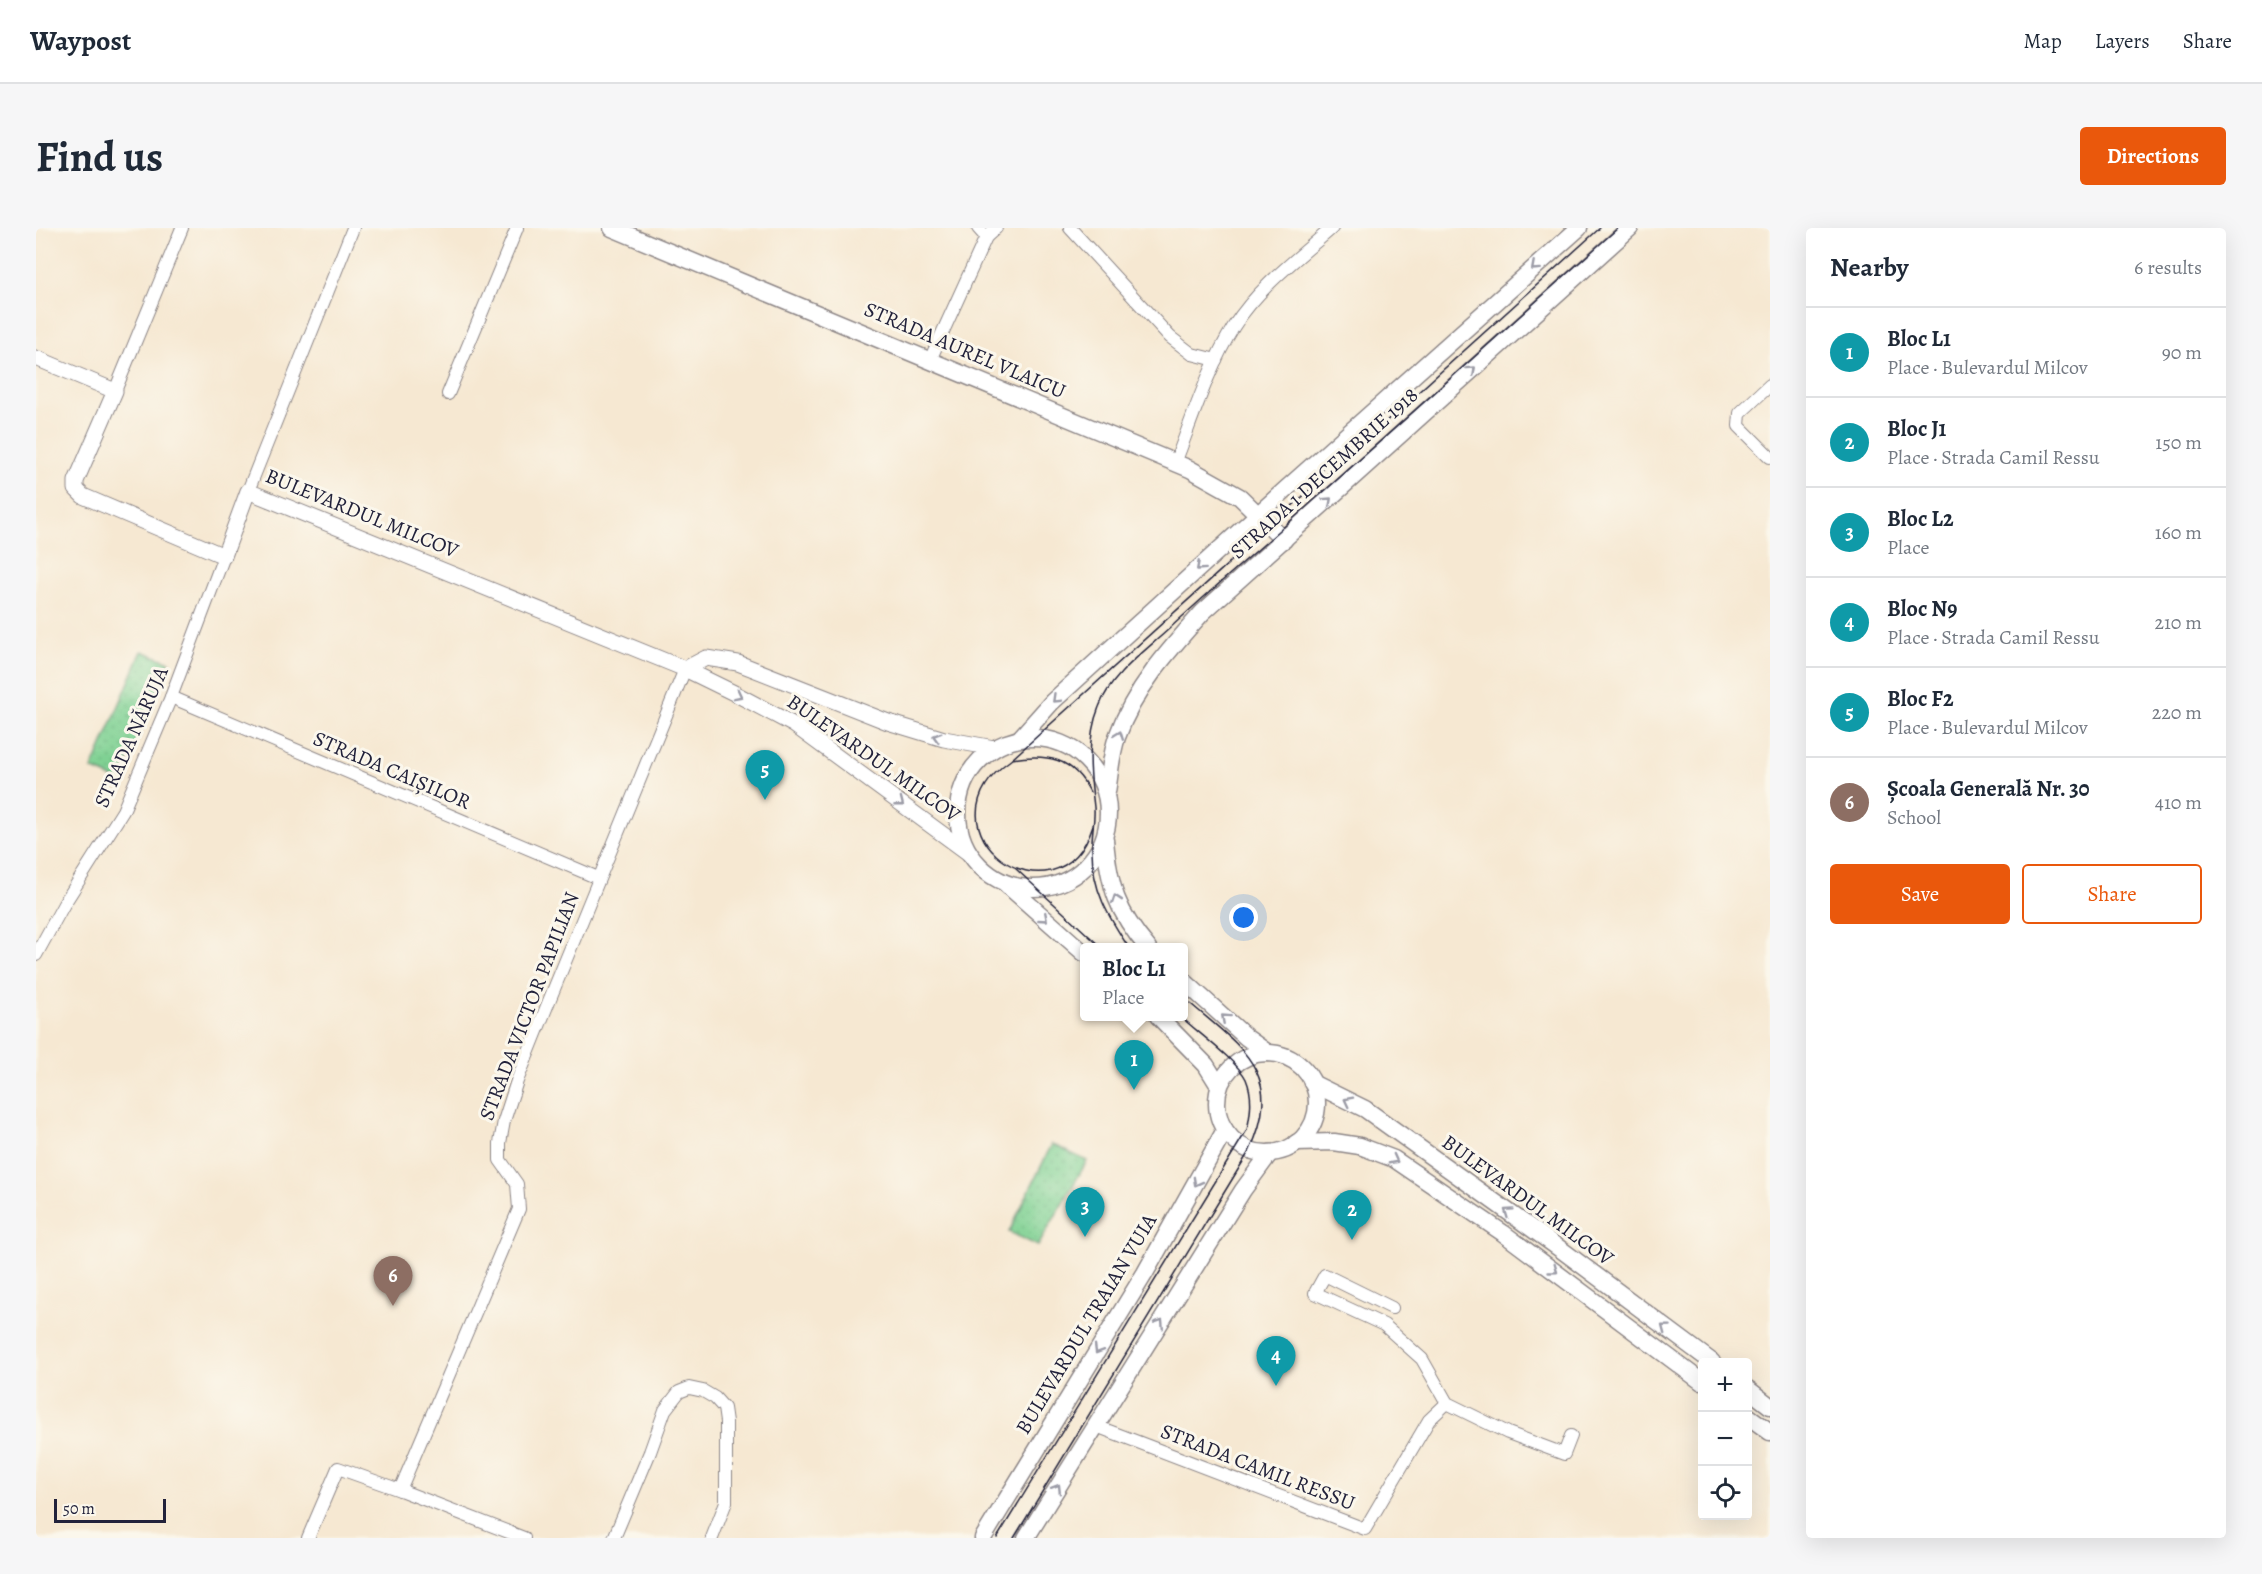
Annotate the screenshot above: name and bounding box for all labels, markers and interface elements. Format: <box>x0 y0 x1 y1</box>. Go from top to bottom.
text: Waypost <box>30 22 131 60</box>
text: Map <box>2023 27 2062 55</box>
text: Layers <box>2095 27 2150 55</box>
text: Share <box>2183 27 2232 55</box>
button: Directions <box>2080 127 2226 185</box>
text: Find us <box>36 128 163 185</box>
text: Nearby <box>1830 250 1909 285</box>
text: 6 results <box>2134 254 2202 281</box>
one-way arrow <box>1532 260 1542 271</box>
street label: STRADA AUREL VLAICU <box>860 295 1070 405</box>
text: Bloc L1 <box>1887 324 1951 354</box>
text: 1 <box>1846 339 1853 366</box>
text: 90 m <box>2162 339 2202 366</box>
text: Place · Bulevardul Milcov <box>1887 354 2088 381</box>
one-way arrow <box>1466 366 1476 377</box>
street label: STRADA 1 DECEMBRIE 1918 <box>1224 381 1424 565</box>
text: Bloc J1 <box>1887 414 1946 444</box>
text: 2 <box>1845 429 1854 456</box>
text: 150 m <box>2155 429 2202 456</box>
text: Place · Strada Camil Ressu <box>1887 444 2100 471</box>
street label: BULEVARDUL MILCOV <box>261 461 463 565</box>
one-way arrow <box>1321 497 1331 508</box>
text: Bloc L2 <box>1887 504 1954 534</box>
text: 3 <box>1845 519 1854 546</box>
text: 160 m <box>2155 519 2202 546</box>
text: Place <box>1887 534 1929 561</box>
one-way arrow <box>1197 560 1207 571</box>
text: Bloc N9 <box>1887 594 1957 624</box>
text: 4 <box>1845 609 1854 636</box>
text: 210 m <box>2154 609 2202 636</box>
text: Place · Strada Camil Ressu <box>1887 624 2100 651</box>
street label: STRADA NĂRUJA <box>87 661 175 812</box>
text: Bloc F2 <box>1887 684 1954 714</box>
street label: BULEVARDUL MILCOV <box>782 687 967 829</box>
one-way arrow <box>731 688 742 699</box>
one-way arrow <box>1053 692 1063 703</box>
text: 5 <box>1845 699 1854 726</box>
text: 220 m <box>2152 699 2202 726</box>
text: Place · Bulevardul Milcov <box>1887 714 2088 741</box>
street label: STRADA CAIȘILOR <box>309 724 475 816</box>
one-way arrow <box>1112 730 1124 741</box>
one-way arrow <box>932 731 942 744</box>
pin: 5 <box>746 750 784 800</box>
text: Școala Generală Nr. 30 <box>1887 774 2090 804</box>
text: 6 <box>1845 789 1854 816</box>
text: 410 m <box>2155 789 2202 816</box>
one-way arrow <box>893 795 904 806</box>
text: School <box>1887 804 1941 831</box>
button: Save <box>1830 864 2010 924</box>
button: Share <box>2022 864 2202 924</box>
street label: STRADA VICTOR PAPILIAN <box>473 888 585 1124</box>
one-way arrow <box>1111 894 1123 905</box>
your location <box>1229 903 1258 932</box>
one-way arrow <box>1038 910 1049 921</box>
popup <box>1080 943 1188 1021</box>
text: Bloc L1 <box>1102 954 1166 984</box>
text: Place <box>1102 984 1144 1011</box>
one-way arrow <box>1221 1014 1232 1025</box>
pin: 1 <box>1114 1040 1154 1090</box>
one-way arrow <box>1344 1097 1355 1108</box>
street label: BULEVARDUL MILCOV <box>1436 1128 1620 1272</box>
one-way arrow <box>1388 1153 1398 1164</box>
one-way arrow <box>1193 1176 1204 1186</box>
pin: 3 <box>1066 1188 1104 1237</box>
pin: 2 <box>1332 1190 1372 1240</box>
street label: BULEVARDUL TRAIAN VUIA <box>1009 1208 1163 1439</box>
one-way arrow <box>1504 1208 1515 1219</box>
pin: 6 <box>374 1256 412 1306</box>
one-way arrow <box>1548 1263 1559 1274</box>
one-way arrow <box>1153 1319 1165 1329</box>
one-way arrow <box>1661 1324 1672 1335</box>
pin: 4 <box>1256 1336 1296 1386</box>
one-way arrow <box>1093 1344 1105 1354</box>
map controls <box>1698 1358 1752 1520</box>
button: + <box>1698 1358 1752 1412</box>
button: − <box>1698 1412 1752 1466</box>
street label: STRADA CAMIL RESSU <box>1157 1417 1359 1517</box>
button: locate <box>1698 1466 1752 1520</box>
one-way arrow <box>1050 1484 1062 1494</box>
scale bar <box>54 1496 166 1524</box>
text: 50 m <box>63 1498 95 1520</box>

